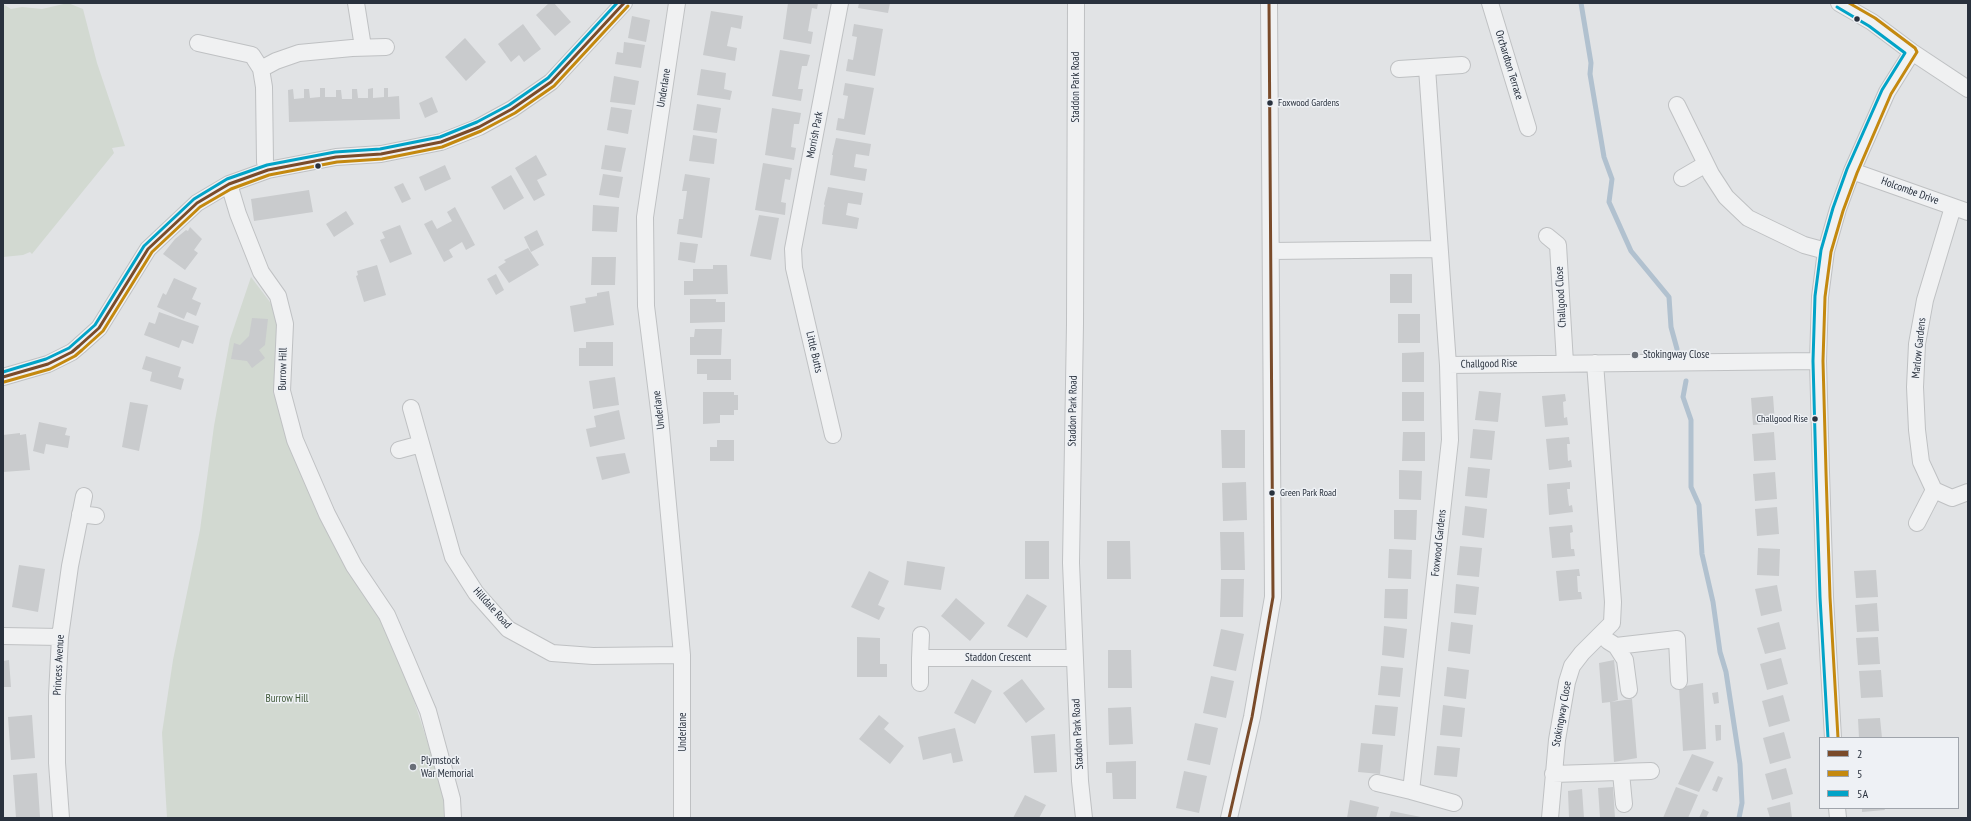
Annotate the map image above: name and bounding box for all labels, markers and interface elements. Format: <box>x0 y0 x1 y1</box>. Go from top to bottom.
unlabelled marker <box>1852 14 1862 24</box>
street label: Orchardton Terrace <box>1492 29 1526 101</box>
street label: Staddon Park Road <box>1069 51 1083 123</box>
street label: Underlane <box>654 68 674 108</box>
place label: Foxwood Gardens <box>1278 97 1339 109</box>
marker: Foxwood Gardens <box>1265 98 1275 108</box>
street label: Morrish Park <box>804 110 826 160</box>
unlabelled marker <box>313 161 323 171</box>
street label: Holcombe Drive <box>1879 174 1941 208</box>
street label: Challgood Close <box>1553 266 1569 328</box>
street label: Marlow Gardens <box>1909 317 1929 379</box>
street label: Little Butts <box>803 330 825 374</box>
street label: Burrow Hill <box>276 347 290 391</box>
place label: Stokingway Close <box>1643 348 1710 362</box>
marker: Stokingway Close <box>1630 350 1640 360</box>
street label: Challgood Rise <box>1461 357 1517 371</box>
street label: Staddon Park Road <box>1066 375 1080 447</box>
street label: Underlane <box>650 390 668 430</box>
place label: Challgood Rise <box>1756 413 1808 425</box>
marker: Challgood Rise <box>1810 414 1820 424</box>
place label: Green Park Road <box>1280 487 1336 499</box>
marker: Green Park Road <box>1267 488 1277 498</box>
street label: Foxwood Gardens <box>1429 509 1449 577</box>
street label: Hilldale Road <box>470 585 514 631</box>
street label: Princess Avenue <box>51 634 67 696</box>
street label: Staddon Crescent <box>965 651 1031 665</box>
street label: Stokingway Close <box>1550 680 1574 748</box>
park label: Burrow Hill <box>266 692 308 706</box>
street label: Staddon Park Road <box>1070 698 1086 770</box>
street label: Underlane <box>676 712 690 752</box>
legend <box>1819 737 1959 809</box>
text: 2 <box>1857 746 1862 761</box>
place label: Plymstock War Memorial <box>421 754 474 780</box>
marker: Plymstock War Memorial <box>408 762 418 772</box>
text: 5 <box>1857 766 1862 781</box>
text: 5A <box>1857 786 1868 801</box>

